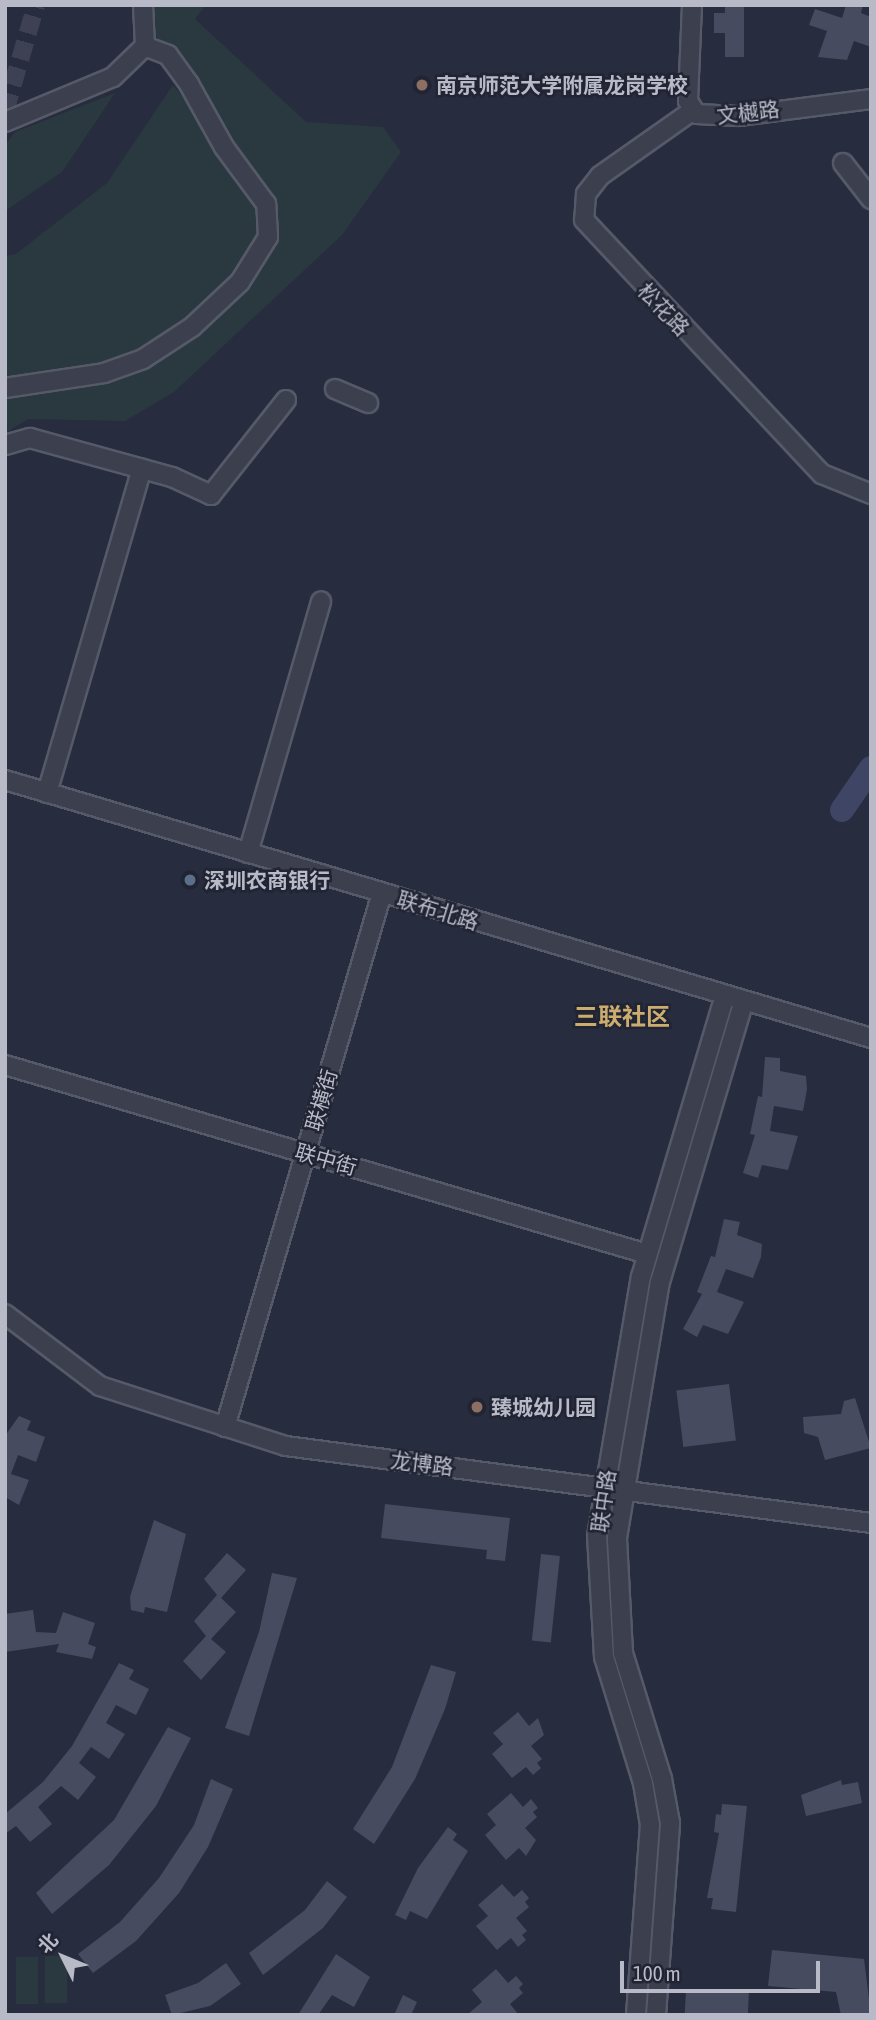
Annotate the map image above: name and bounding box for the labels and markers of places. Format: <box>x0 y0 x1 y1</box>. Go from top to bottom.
place label: 南京师范大学附属龙岗学校 <box>436 72 688 98</box>
marker: 南京师范大学附属龙岗学校 <box>414 77 430 93</box>
place label: 深圳农商银行 <box>204 867 330 893</box>
marker: 深圳农商银行 <box>182 872 198 888</box>
place label: 臻城幼儿园 <box>491 1394 596 1420</box>
marker: 臻城幼儿园 <box>469 1399 485 1415</box>

